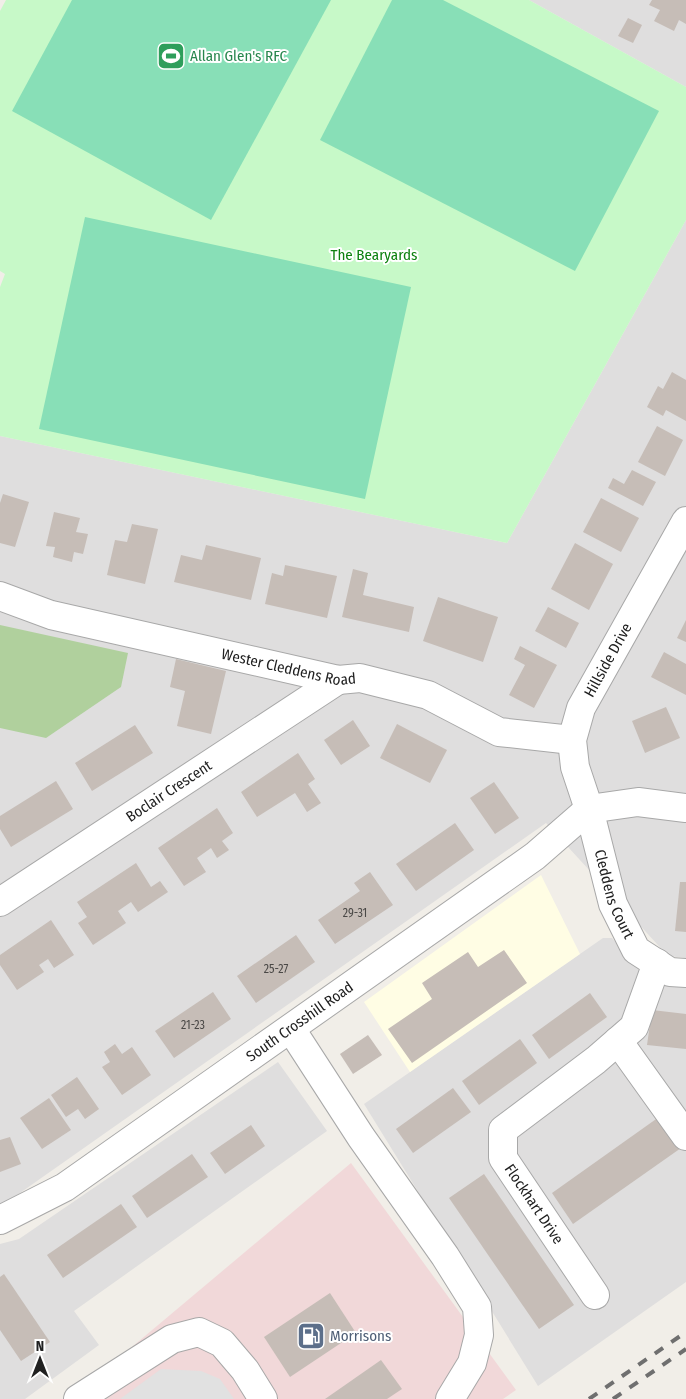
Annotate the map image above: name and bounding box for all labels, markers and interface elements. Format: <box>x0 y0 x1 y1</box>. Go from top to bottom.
sports icon: Allan Glen's RFC <box>156 41 186 71</box>
place label: Allan Glen's RFC <box>190 47 287 65</box>
park label: The Bearyards <box>331 246 417 264</box>
street label: Hillside Drive <box>580 620 636 700</box>
street label: Wester Cleddens Road <box>220 645 357 689</box>
street label: Boclair Crescent <box>123 756 215 826</box>
street label: Cleddens Court <box>591 848 638 942</box>
house number: 29-31 <box>343 906 367 920</box>
house number: 25-27 <box>264 962 288 976</box>
street label: South Crosshill Road <box>243 978 357 1066</box>
house number: 21-23 <box>181 1018 205 1032</box>
street label: Flockhart Drive <box>501 1161 567 1247</box>
fuel station icon: Morrisons <box>296 1321 326 1351</box>
place label: Morrisons <box>330 1327 391 1345</box>
north arrow <box>15 1334 65 1384</box>
text: N <box>36 1338 44 1355</box>

